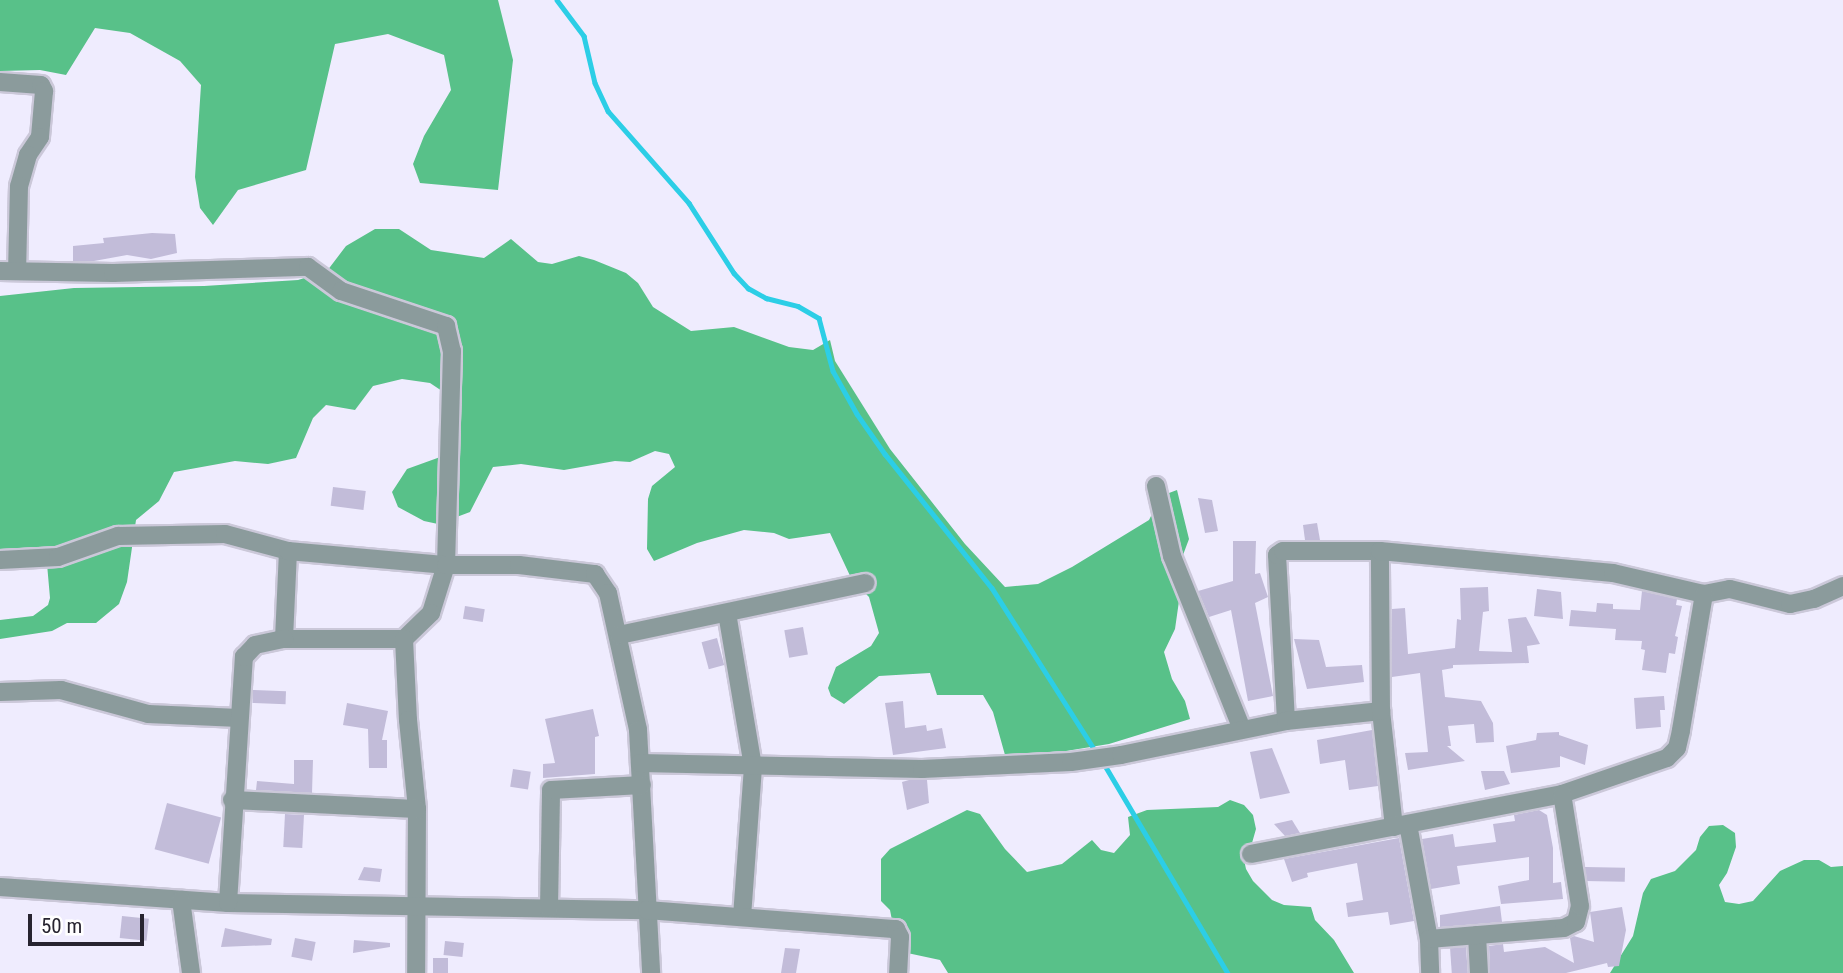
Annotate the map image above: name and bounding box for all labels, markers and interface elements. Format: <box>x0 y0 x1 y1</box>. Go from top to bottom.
scale bar <box>32 900 147 944</box>
text: 50 m <box>41 914 82 938</box>

